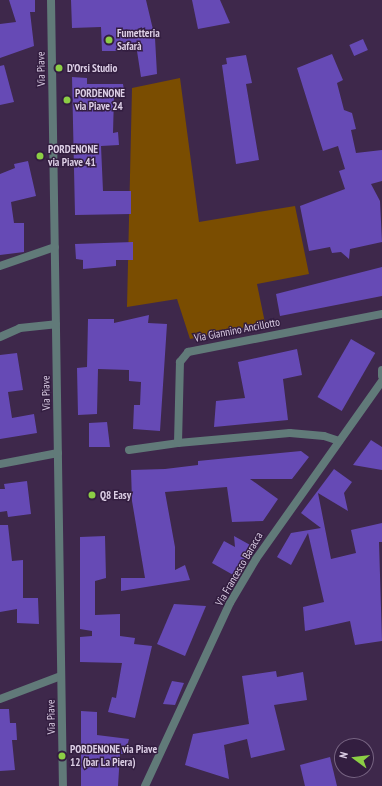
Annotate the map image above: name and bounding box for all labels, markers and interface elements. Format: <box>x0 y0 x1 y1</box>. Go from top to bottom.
place label: Fumetteria Safarà <box>117 27 160 53</box>
marker: Fumetteria Safarà <box>104 35 114 45</box>
street label: Via Piave <box>34 52 48 86</box>
place label: D’Orsi Studio <box>67 61 117 75</box>
marker: D’Orsi Studio <box>54 63 64 73</box>
place label: PORDENONE via Piave 24 <box>75 87 125 113</box>
marker: PORDENONE via Piave 24 <box>62 95 72 105</box>
place label: PORDENONE via Piave 41 <box>48 143 98 169</box>
marker: PORDENONE via Piave 41 <box>35 151 45 161</box>
street label: Via Giannino Ancillotto <box>193 315 281 345</box>
street label: Via Piave <box>39 376 53 410</box>
place label: Q8 Easy <box>100 488 131 502</box>
marker: Q8 Easy <box>87 490 97 500</box>
street label: Via Francesco Baracca <box>213 530 265 608</box>
street label: Via Piave <box>44 700 58 734</box>
north arrow <box>334 738 374 778</box>
place label: PORDENONE via Piave 12 (bar La Piera) <box>70 743 157 769</box>
text: N <box>336 750 351 760</box>
marker: PORDENONE via Piave 12 (bar La Piera) <box>57 751 67 761</box>

